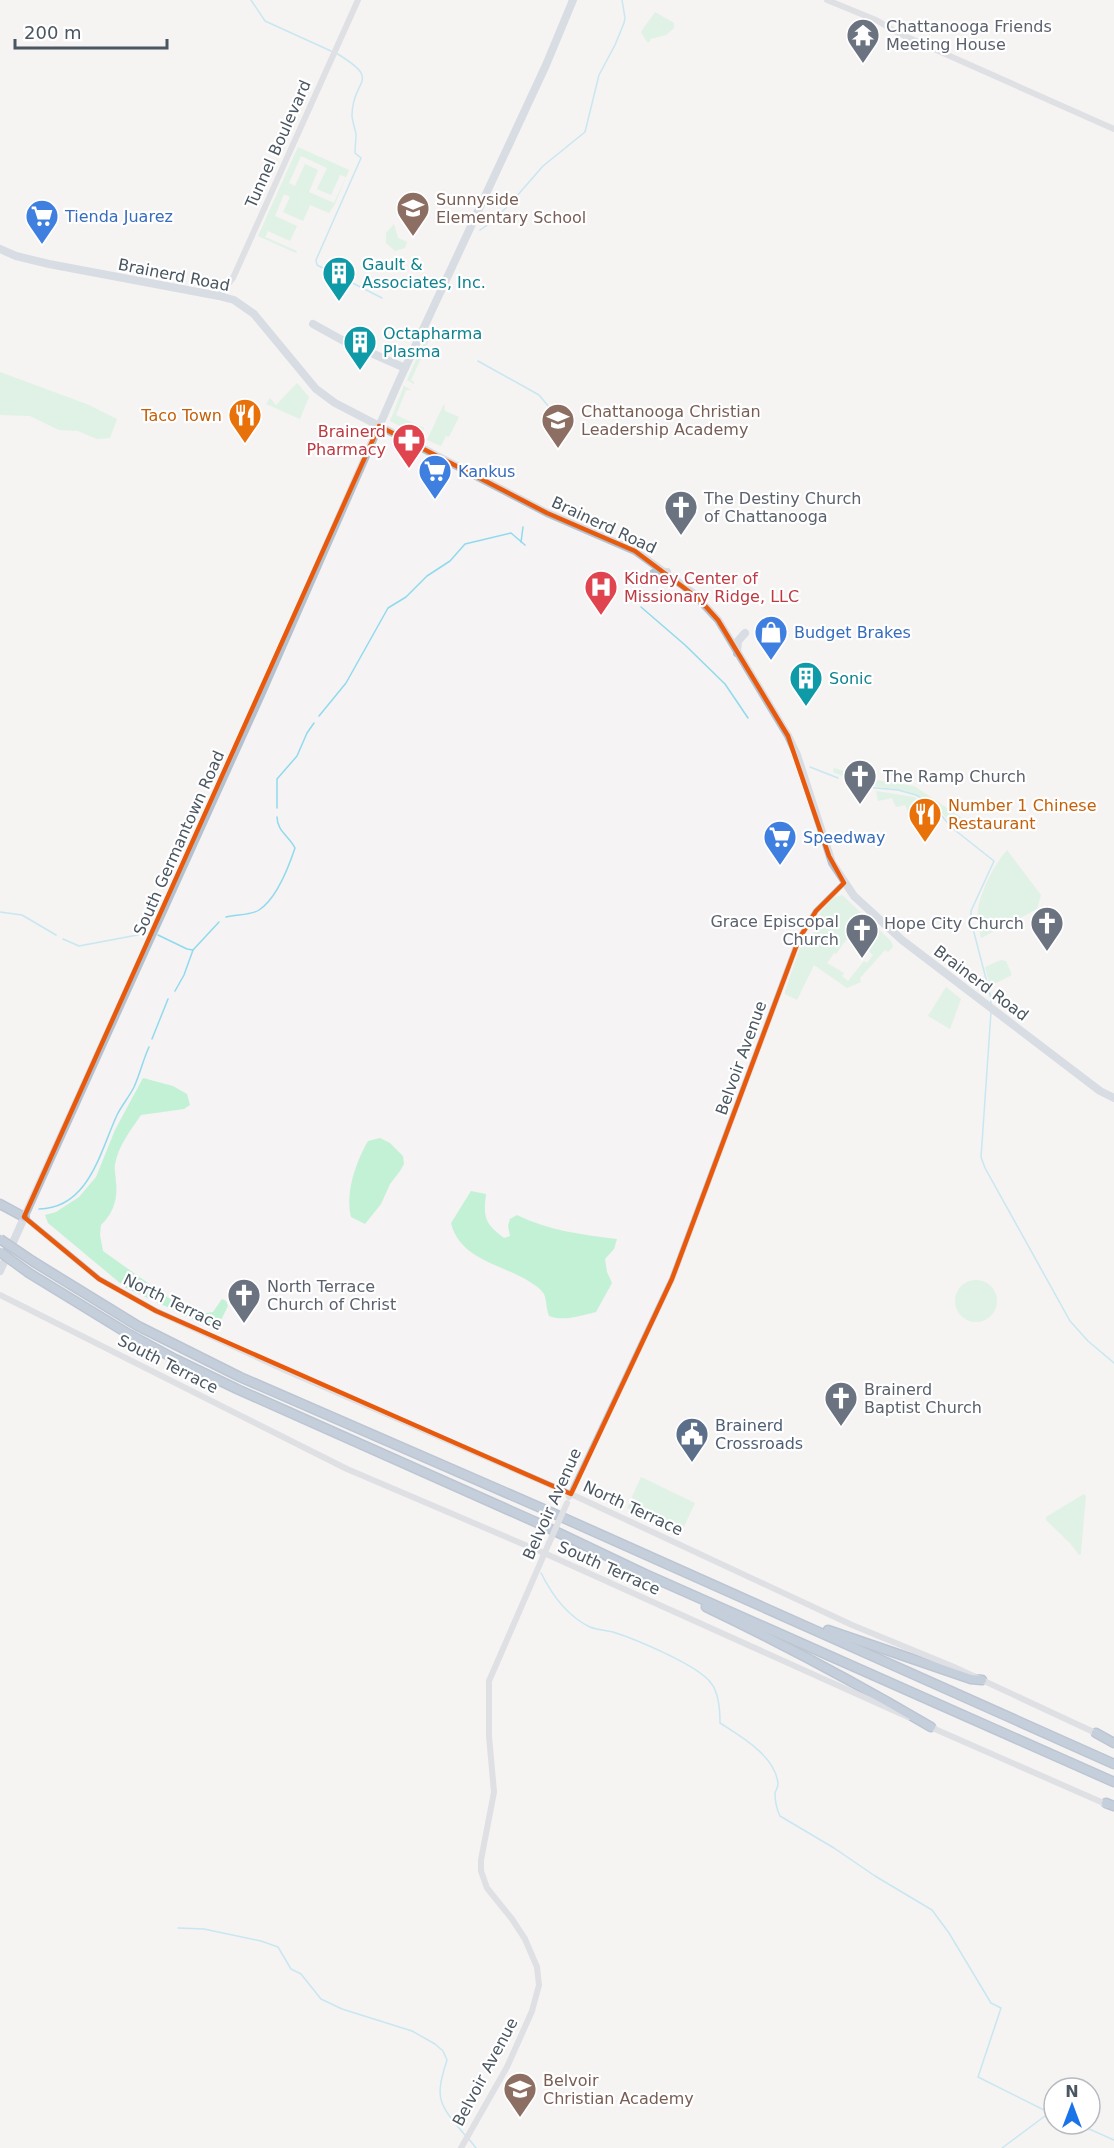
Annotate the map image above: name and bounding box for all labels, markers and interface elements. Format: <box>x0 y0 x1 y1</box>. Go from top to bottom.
scale bar <box>15 12 166 50</box>
temple icon: Chattanooga Friends Meeting House <box>845 17 881 64</box>
place label: Chattanooga Friends Meeting House <box>886 17 1052 54</box>
text: 200 m <box>24 22 82 43</box>
street label: Tunnel Boulevard <box>241 77 315 212</box>
school or university icon: Sunnyside Elementary School <box>395 190 431 237</box>
place label: Sunnyside Elementary School <box>436 190 586 227</box>
supermarket icon: Tienda Juarez <box>24 198 60 245</box>
place label: Tienda Juarez <box>64 207 173 226</box>
street label: Brainerd Road <box>116 255 232 295</box>
building icon: Gault & Associates, Inc. <box>321 255 357 302</box>
place label: Gault & Associates, Inc. <box>362 255 486 292</box>
building icon: Octapharma Plasma <box>342 324 378 371</box>
place label: Octapharma Plasma <box>383 324 482 361</box>
restaurant icon: Taco Town <box>227 397 263 444</box>
school or university icon: Chattanooga Christian Leadership Academy <box>540 402 576 449</box>
place label: Chattanooga Christian Leadership Academy <box>581 402 761 439</box>
place label: Taco Town <box>140 406 222 425</box>
place label: Brainerd Pharmacy <box>306 422 386 459</box>
pharmacy icon: Brainerd Pharmacy <box>391 422 427 469</box>
supermarket icon: Kankus <box>417 453 453 500</box>
place label: Kankus <box>458 462 515 481</box>
church icon: The Destiny Church of Chattanooga <box>663 489 699 536</box>
place label: The Destiny Church of Chattanooga <box>703 489 861 526</box>
street label: Brainerd Road <box>549 492 659 558</box>
hospital icon: Kidney Center of Missionary Ridge, LLC <box>583 569 619 616</box>
place label: Kidney Center of Missionary Ridge, LLC <box>624 569 799 606</box>
shop icon: Budget Brakes <box>753 614 789 661</box>
place label: Budget Brakes <box>794 623 911 642</box>
building icon: Sonic <box>788 660 824 707</box>
place label: Sonic <box>829 669 872 688</box>
street label: South Germantown Road <box>130 748 228 938</box>
church icon: The Ramp Church <box>842 758 878 805</box>
place label: The Ramp Church <box>882 767 1026 786</box>
restaurant icon: Number 1 Chinese Restaurant <box>907 796 943 843</box>
place label: Number 1 Chinese Restaurant <box>948 796 1097 833</box>
supermarket icon: Speedway <box>762 819 798 866</box>
place label: Speedway <box>803 828 886 847</box>
church icon: Hope City Church <box>1029 905 1065 952</box>
place label: Grace Episcopal Church <box>710 912 839 949</box>
church icon: Grace Episcopal Church <box>844 912 880 959</box>
place label: Hope City Church <box>884 914 1024 933</box>
street label: Brainerd Road <box>930 941 1032 1025</box>
street label: Belvoir Avenue <box>712 998 770 1118</box>
street label: North Terrace <box>120 1270 226 1334</box>
church icon: North Terrace Church of Christ <box>226 1277 262 1324</box>
place label: North Terrace Church of Christ <box>267 1277 396 1314</box>
street label: South Terrace <box>115 1331 221 1397</box>
church icon: Brainerd Baptist Church <box>823 1380 859 1427</box>
place label: Brainerd Baptist Church <box>864 1380 982 1417</box>
public building icon: Brainerd Crossroads <box>674 1416 710 1463</box>
place label: Brainerd Crossroads <box>715 1416 803 1453</box>
street label: Belvoir Avenue <box>519 1445 585 1563</box>
street label: North Terrace <box>580 1477 686 1539</box>
street label: South Terrace <box>555 1537 663 1599</box>
street label: Belvoir Avenue <box>448 2015 522 2129</box>
school or university icon: Belvoir Christian Academy <box>502 2071 538 2118</box>
place label: Belvoir Christian Academy <box>543 2071 694 2108</box>
north arrow <box>1042 2076 1102 2136</box>
text: N <box>1065 2082 1079 2101</box>

